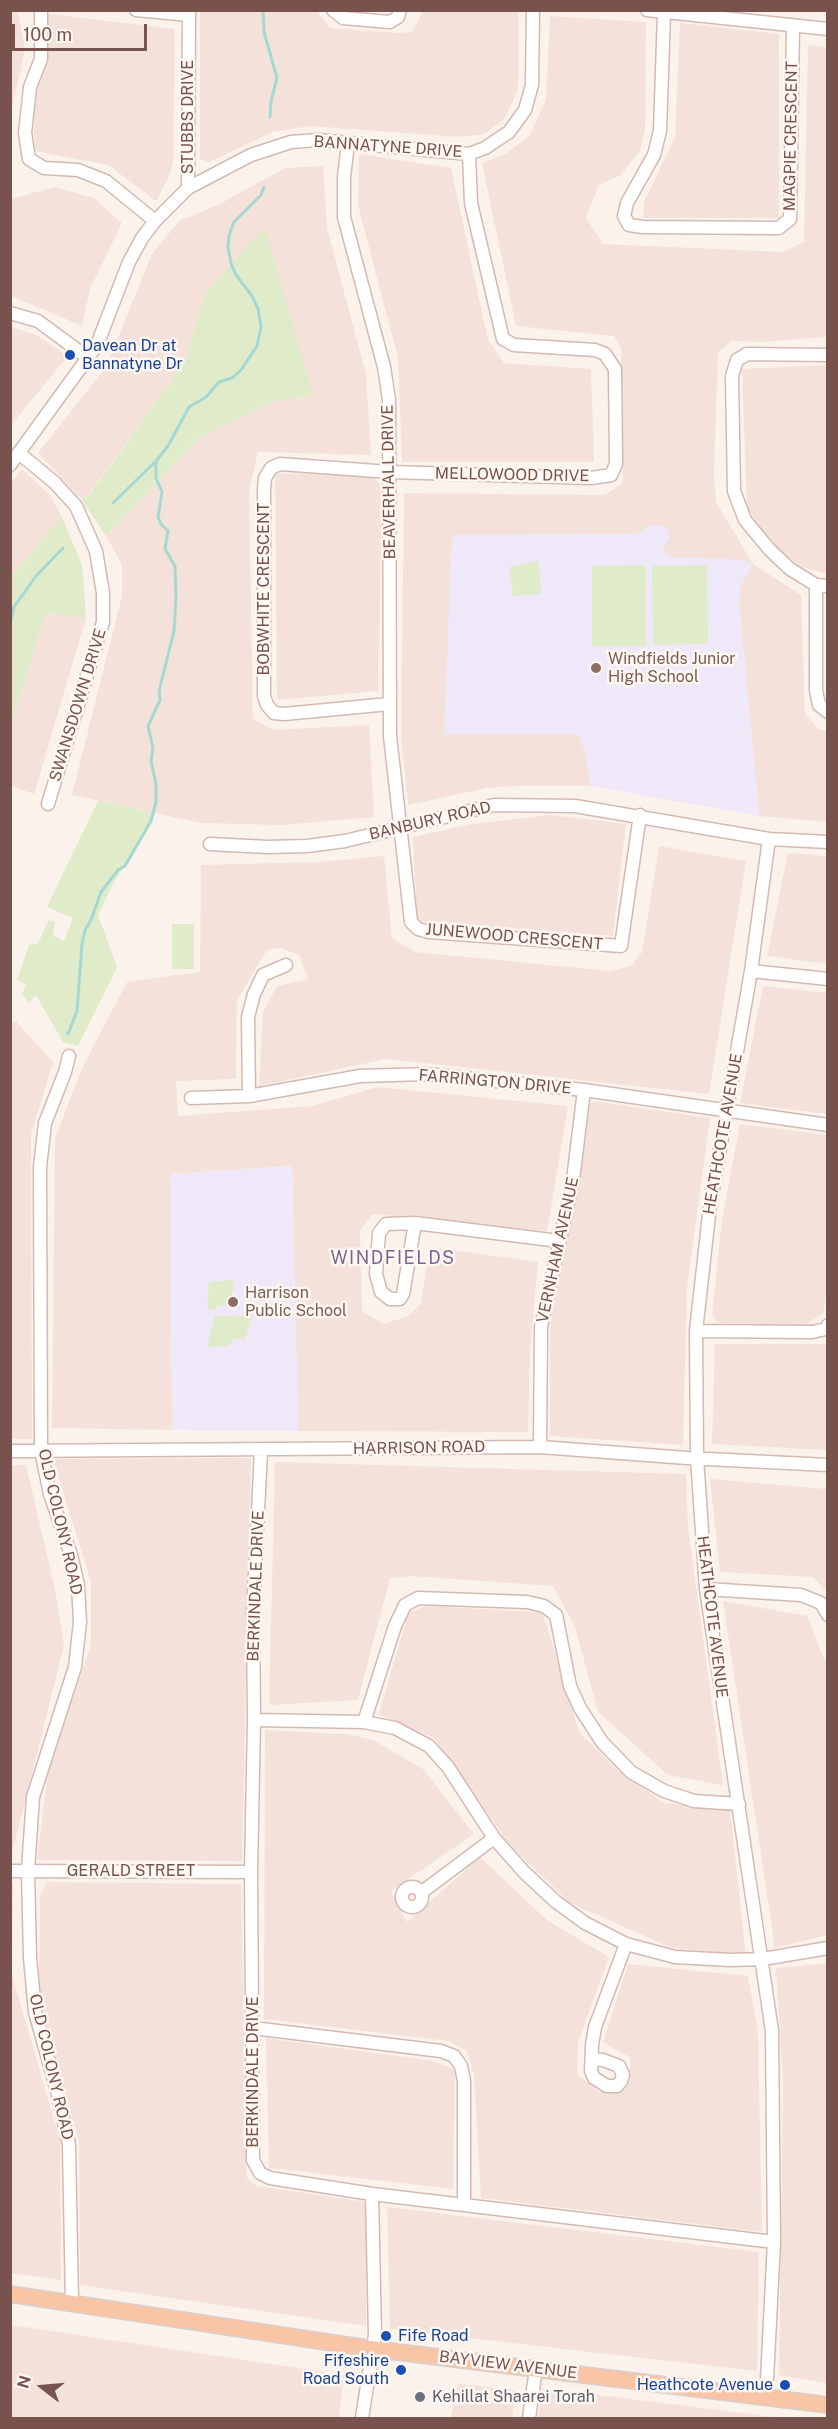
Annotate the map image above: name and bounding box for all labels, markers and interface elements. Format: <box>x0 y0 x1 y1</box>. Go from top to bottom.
scale bar <box>15 12 150 50</box>
text: 100 m <box>23 24 72 45</box>
street label: STUBBS DRIVE <box>178 60 198 174</box>
street label: MAGPIE CRESCENT <box>780 61 802 211</box>
street label: BANNATYNE DRIVE <box>313 132 463 162</box>
place label: Davean Dr at Bannatyne Dr <box>82 336 183 374</box>
marker: Davean Dr at Bannatyne Dr <box>63 348 77 362</box>
street label: BEAVERHALL DRIVE <box>378 404 400 560</box>
street label: MELLOWOOD DRIVE <box>435 464 589 486</box>
street label: BOBWHITE CRESCENT <box>254 502 274 676</box>
street label: SWANSDOWN DRIVE <box>46 626 110 784</box>
place label: Windfields Junior High School <box>608 649 736 687</box>
marker: Windfields Junior High School <box>589 661 603 675</box>
street label: BANBURY ROAD <box>367 798 493 844</box>
street label: JUNEWOOD CRESCENT <box>425 920 603 954</box>
street label: HEATHCOTE AVENUE <box>699 1052 747 1216</box>
street label: FARRINGTON DRIVE <box>418 1066 572 1098</box>
street label: VERNHAM AVENUE <box>533 1175 583 1325</box>
district label: WINDFIELDS <box>330 1247 456 1269</box>
place label: Harrison Public School <box>245 1283 347 1321</box>
marker: Harrison Public School <box>226 1295 240 1309</box>
street label: HARRISON ROAD <box>353 1437 485 1459</box>
street label: OLD COLONY ROAD <box>34 1447 86 1597</box>
street label: BERKINDALE DRIVE <box>244 1510 268 1662</box>
street label: HEATHCOTE AVENUE <box>693 1535 731 1699</box>
street label: GERALD STREET <box>67 1861 195 1881</box>
street label: OLD COLONY ROAD <box>25 1992 77 2142</box>
street label: BERKINDALE DRIVE <box>243 1996 263 2148</box>
place label: Fife Road <box>398 2326 469 2346</box>
marker: Fife Road <box>379 2329 393 2343</box>
street label: BAYVIEW AVENUE <box>438 2347 578 2383</box>
place label: Fifeshire Road South <box>303 2351 389 2389</box>
north arrow <box>12 2357 72 2417</box>
marker: Fifeshire Road South <box>394 2363 408 2377</box>
text: N <box>13 2373 35 2391</box>
place label: Heathcote Avenue <box>637 2375 773 2395</box>
marker: Heathcote Avenue <box>778 2378 792 2392</box>
place label: Kehillat Shaarei Torah <box>432 2387 595 2407</box>
marker: Kehillat Shaarei Torah <box>413 2390 427 2404</box>

